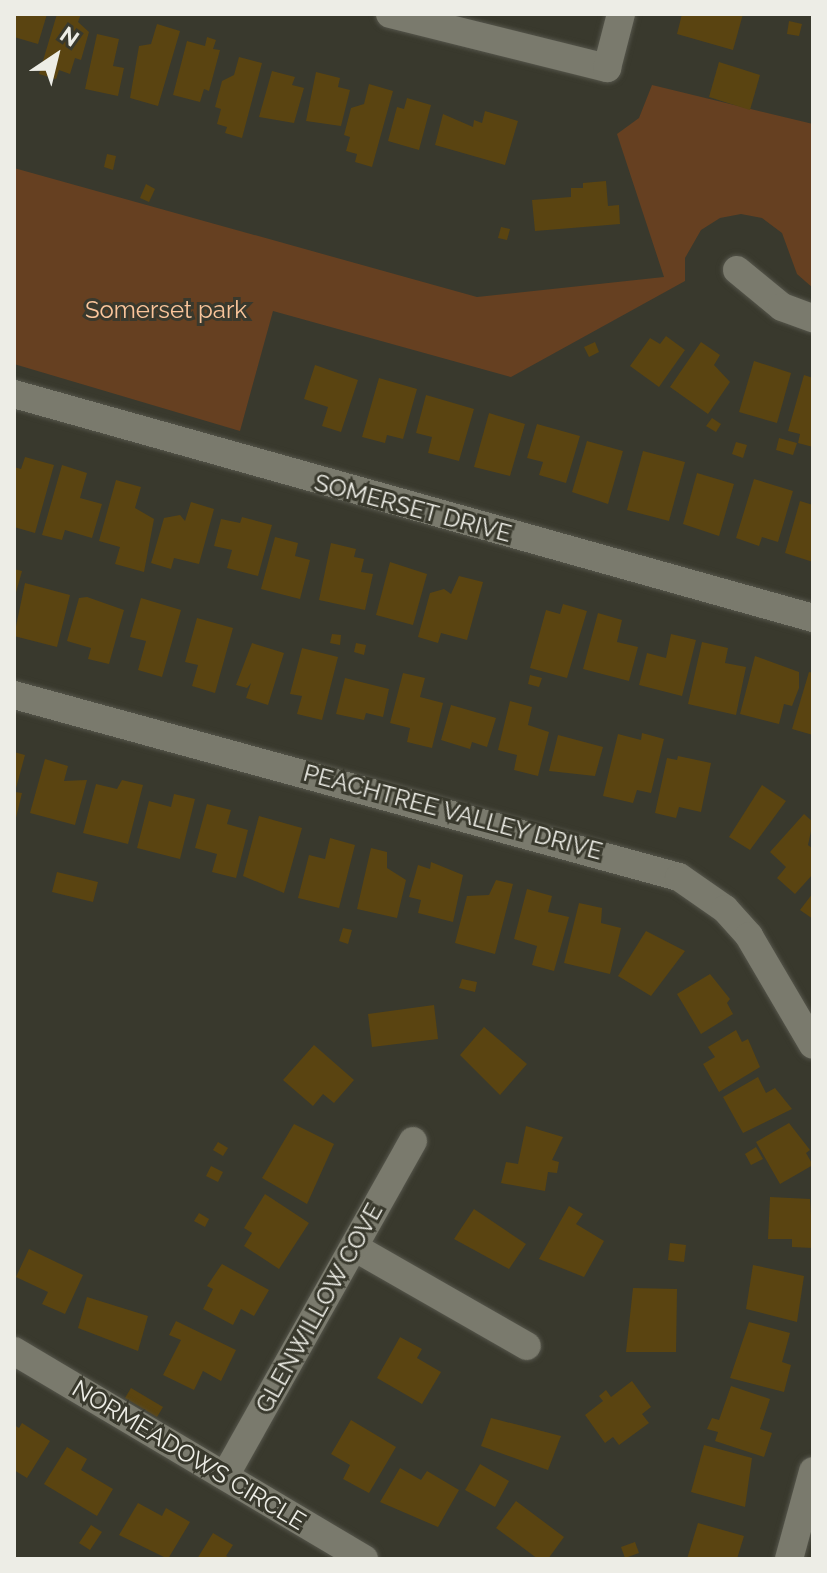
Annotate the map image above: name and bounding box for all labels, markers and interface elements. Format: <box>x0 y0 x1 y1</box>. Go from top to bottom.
north arrow <box>16 16 96 96</box>
text: N <box>55 21 84 52</box>
park label: Somerset park <box>85 296 247 324</box>
street label: SOMERSET DRIVE <box>311 468 515 548</box>
street label: PEACHTREE VALLEY DRIVE <box>299 758 607 866</box>
street label: GLENWILLOW COVE <box>249 1198 389 1418</box>
street label: NORMEADOWS CIRCLE <box>67 1374 311 1536</box>

